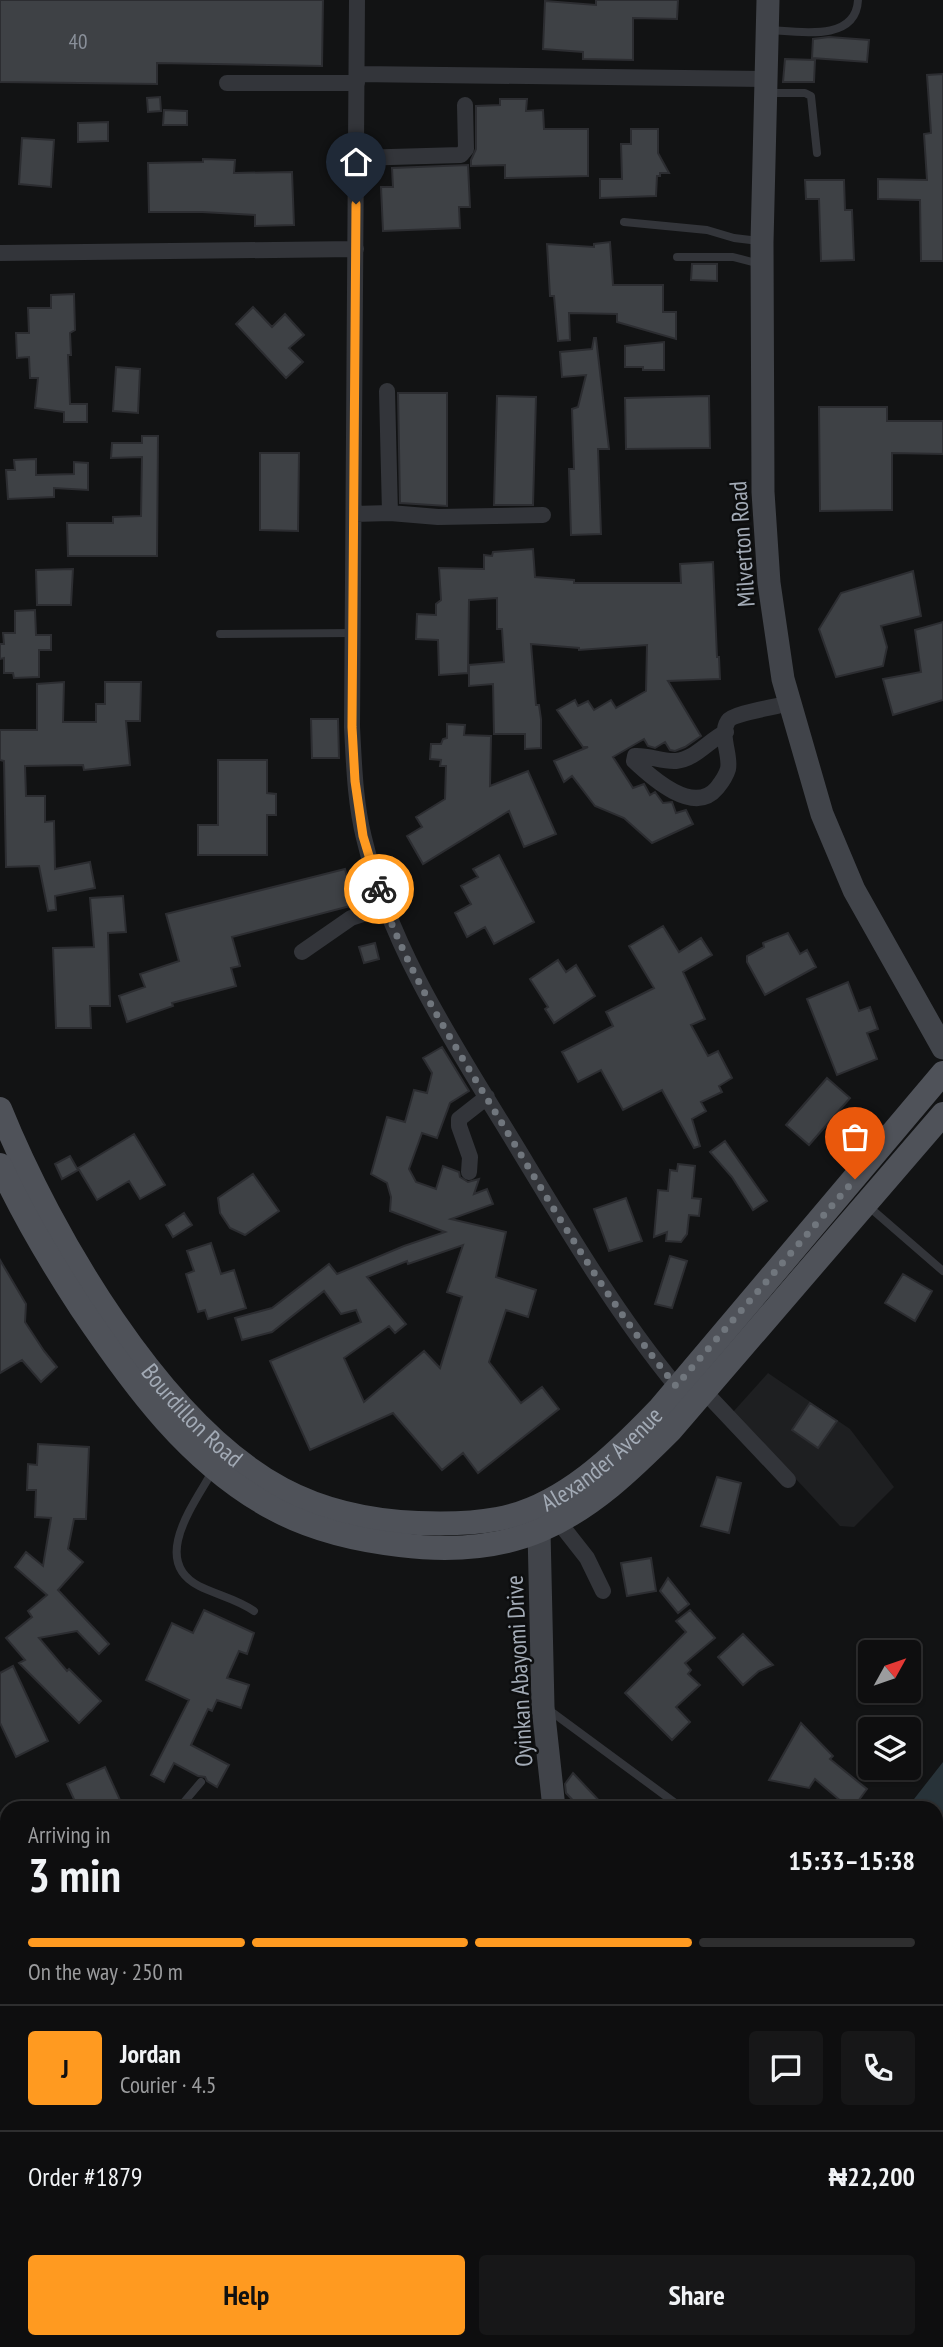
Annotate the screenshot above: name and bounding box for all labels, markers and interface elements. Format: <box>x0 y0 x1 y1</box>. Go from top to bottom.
house number: 40 <box>69 28 87 55</box>
pin <box>326 132 386 204</box>
icon: home <box>337 143 375 181</box>
street label: Milverton Road <box>722 480 762 608</box>
courier <box>344 854 414 924</box>
icon: bike <box>360 870 398 908</box>
pin <box>825 1107 885 1179</box>
icon: bag <box>836 1118 874 1156</box>
street label: Bourdillon Road <box>135 1357 249 1473</box>
street label: Alexander Avenue <box>535 1400 669 1518</box>
street label: Oyinkan Abayomi Drive <box>499 1574 539 1768</box>
north arrow <box>858 1640 920 1703</box>
map controls <box>858 1640 921 1780</box>
button: layers <box>858 1717 921 1780</box>
text: Arriving in <box>28 1820 110 1849</box>
text: 15:33–15:38 <box>788 1844 915 1877</box>
text: 3 min <box>28 1845 121 1905</box>
text: On the way · 250 m <box>28 1957 183 1986</box>
button: chat <box>749 2031 823 2105</box>
button: phone <box>841 2031 915 2105</box>
text: Jordan <box>120 2037 181 2070</box>
text: J <box>61 2052 69 2085</box>
text: Courier · 4.5 <box>120 2070 216 2099</box>
text: Order #1879 <box>28 2160 143 2193</box>
text: ₦22,200 <box>828 2160 915 2193</box>
button: Help <box>28 2255 465 2335</box>
button: Share <box>479 2255 915 2335</box>

